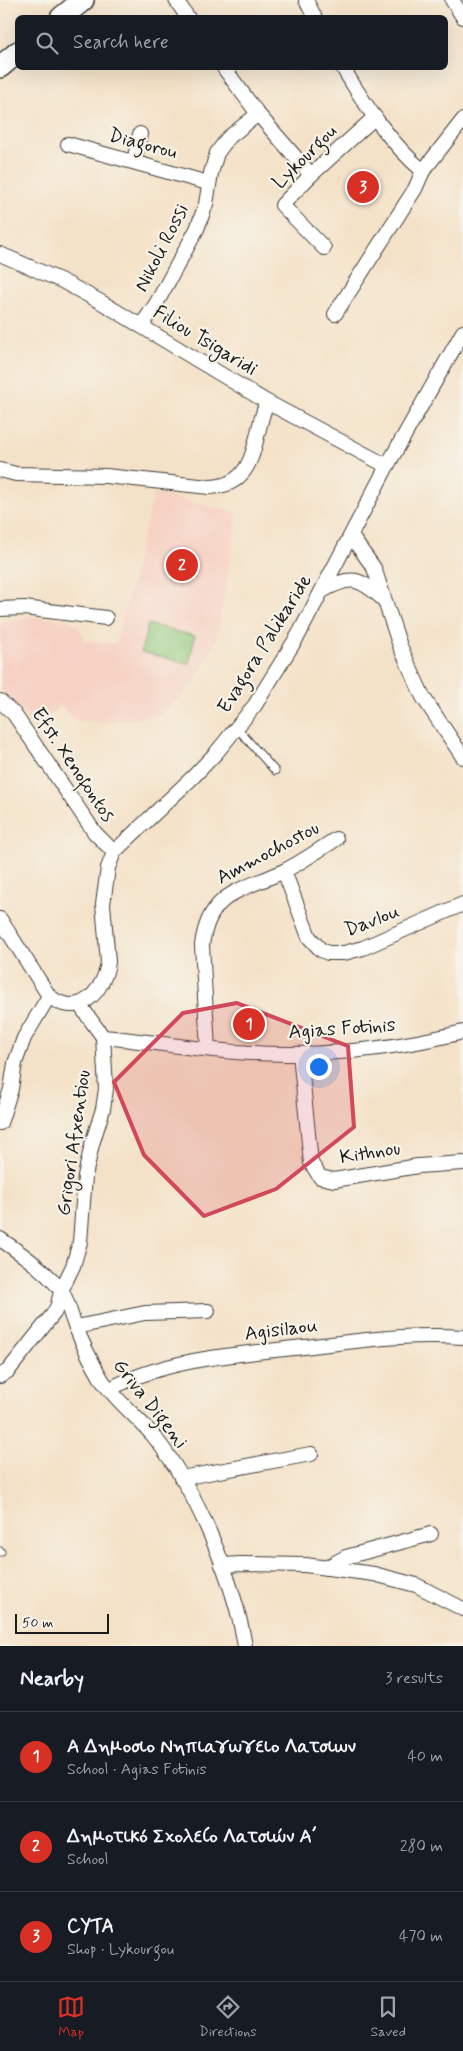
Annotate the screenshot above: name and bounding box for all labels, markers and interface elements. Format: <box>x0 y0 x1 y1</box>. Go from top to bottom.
search box <box>15 15 448 70</box>
icon: search <box>33 29 61 57</box>
text: Search here <box>73 30 169 55</box>
street label: Lykourgou <box>267 119 345 197</box>
street label: Diagorou <box>105 122 180 168</box>
pin: 3 <box>347 168 379 206</box>
street label: Nikoli Rossi <box>128 199 196 297</box>
street label: Filiou Tsigaridi <box>147 299 262 384</box>
pin: 2 <box>166 546 198 584</box>
street label: Evagora Palikaride <box>211 569 320 720</box>
street label: Efst. Xenofontos <box>23 702 121 829</box>
street label: Ammochostou <box>212 815 324 891</box>
street label: Davlou <box>341 898 403 944</box>
pin: 1 <box>233 1005 265 1043</box>
street label: Agias Fotinis <box>287 1012 397 1046</box>
your location <box>306 1054 332 1080</box>
street label: Grigori Afxentiou <box>50 1068 99 1218</box>
street label: Kithnou <box>338 1135 402 1171</box>
street label: Agisilaou <box>243 1312 319 1348</box>
street label: Griva Digeni <box>105 1353 194 1456</box>
scale bar <box>15 1611 109 1634</box>
text: 50 m <box>22 1614 53 1632</box>
text: Nearby <box>20 1665 84 1693</box>
text: 3 results <box>385 1668 443 1689</box>
text: Α Δημοσιο Νηπιαγωγειο Λατσιων <box>67 1734 356 1759</box>
text: 1 <box>32 1746 40 1767</box>
text: 40 m <box>407 1746 443 1767</box>
text: School · Agias Fotinis <box>67 1759 207 1780</box>
text: Δημοτικό Σχολείο Λατσιών Α΄ <box>67 1824 323 1849</box>
text: 2 <box>32 1836 40 1857</box>
text: 280 m <box>400 1836 443 1857</box>
text: School <box>67 1849 108 1870</box>
text: CYTA <box>67 1914 114 1939</box>
text: 3 <box>32 1926 40 1947</box>
text: 470 m <box>399 1926 443 1947</box>
text: Shop · Lykourgou <box>67 1939 174 1960</box>
tab: Map <box>57 1993 85 2041</box>
tab: Directions <box>199 1993 257 2041</box>
tab: Saved <box>371 1993 406 2041</box>

